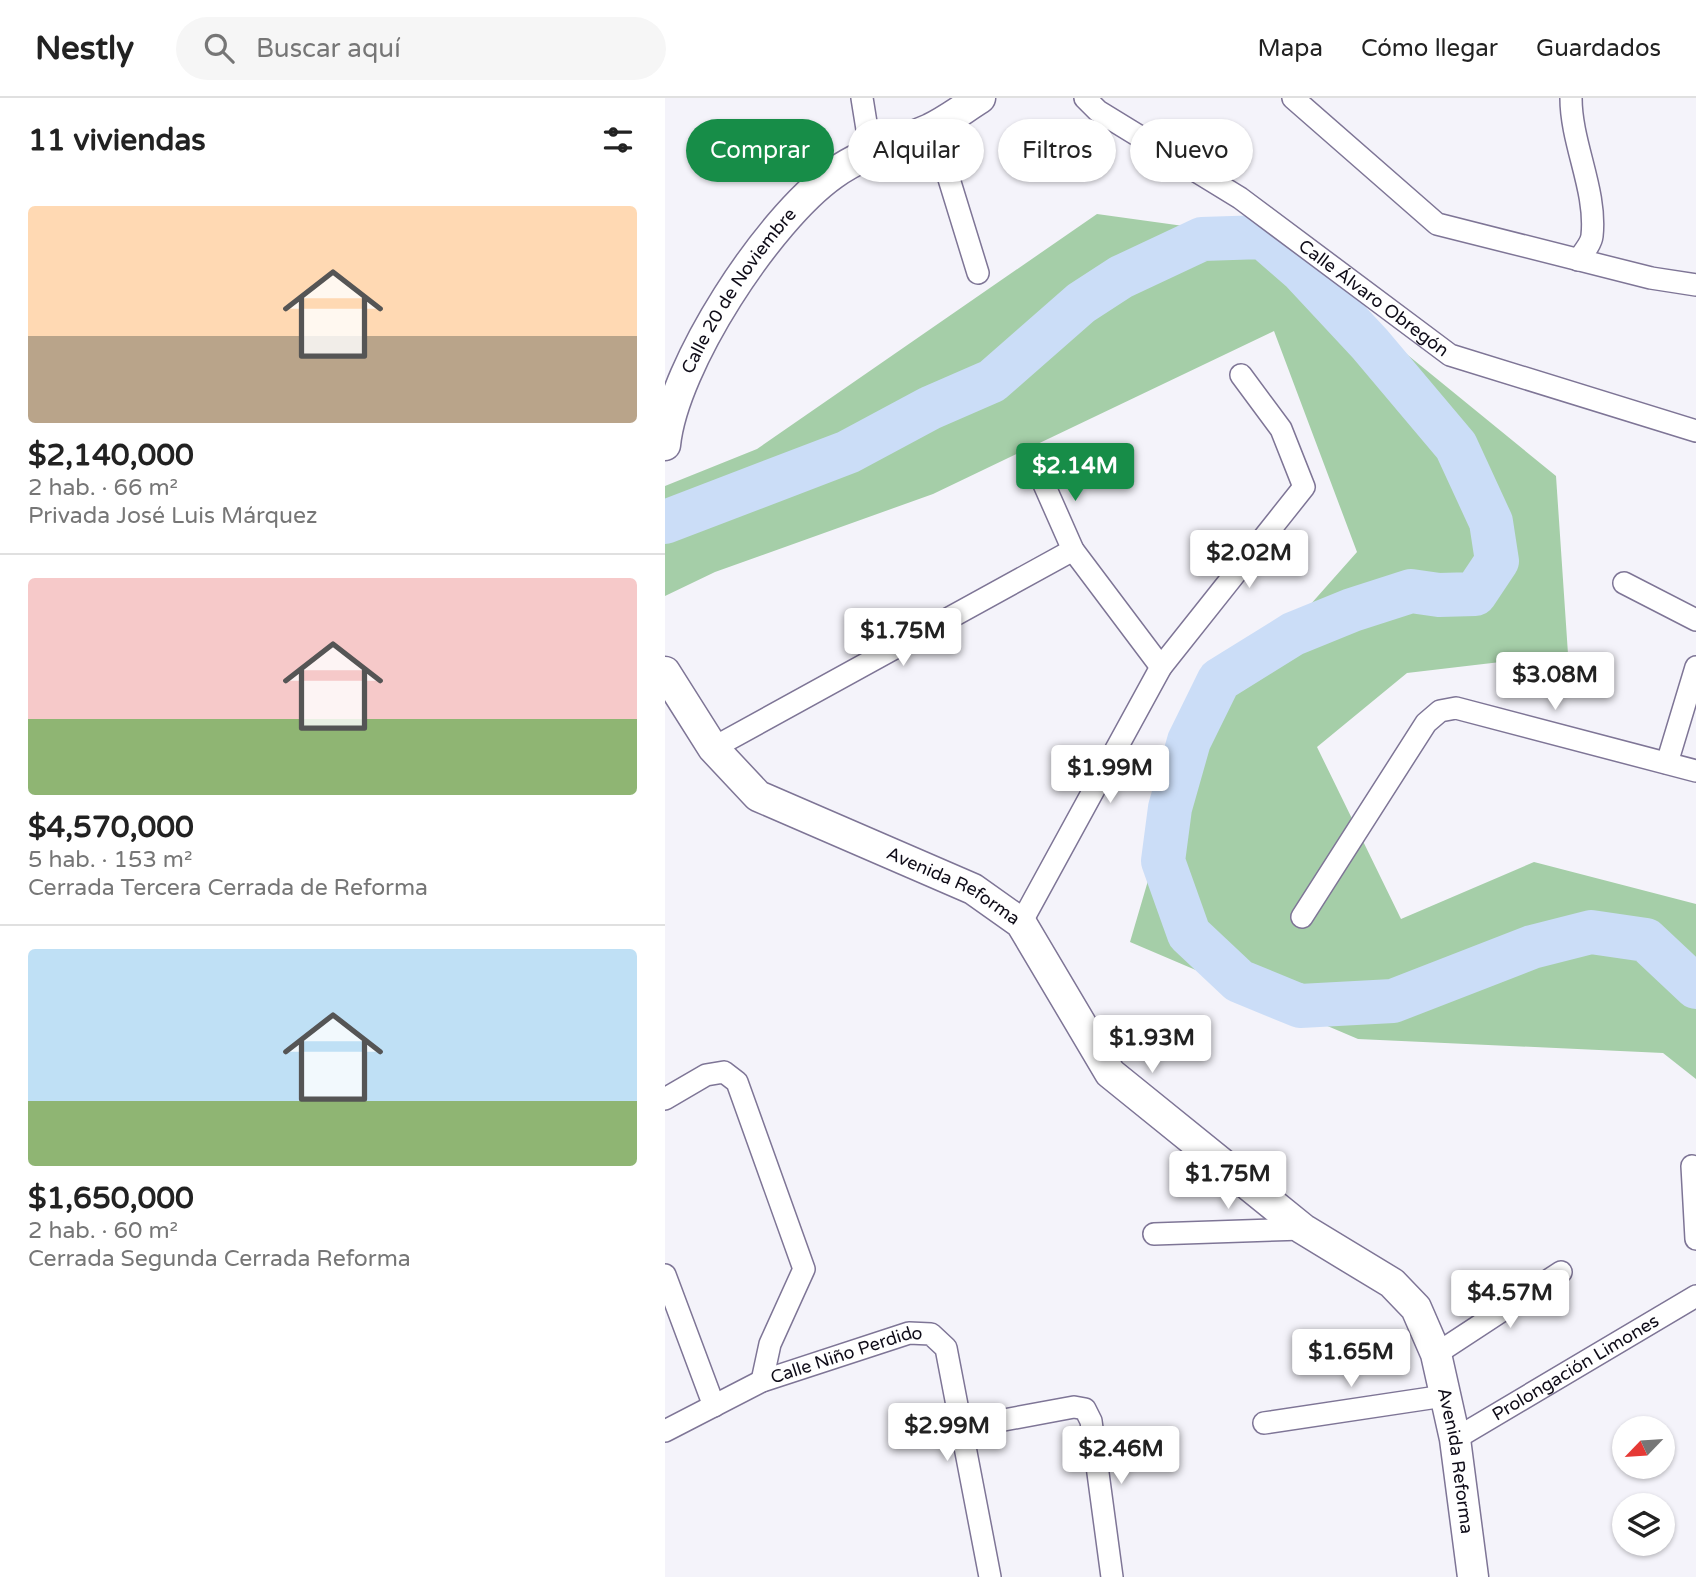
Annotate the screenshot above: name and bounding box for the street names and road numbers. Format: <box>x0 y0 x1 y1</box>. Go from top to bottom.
street label: Calle 20 de Noviembre <box>677 203 801 377</box>
street label: Calle Álvaro Obregón <box>1294 235 1453 361</box>
street label: Avenida Reforma <box>883 842 1024 930</box>
street label: Prolongación Limones <box>1488 1310 1663 1426</box>
street label: Calle Niño Perdido <box>768 1322 923 1389</box>
street label: Avenida Reforma <box>1433 1386 1478 1535</box>

